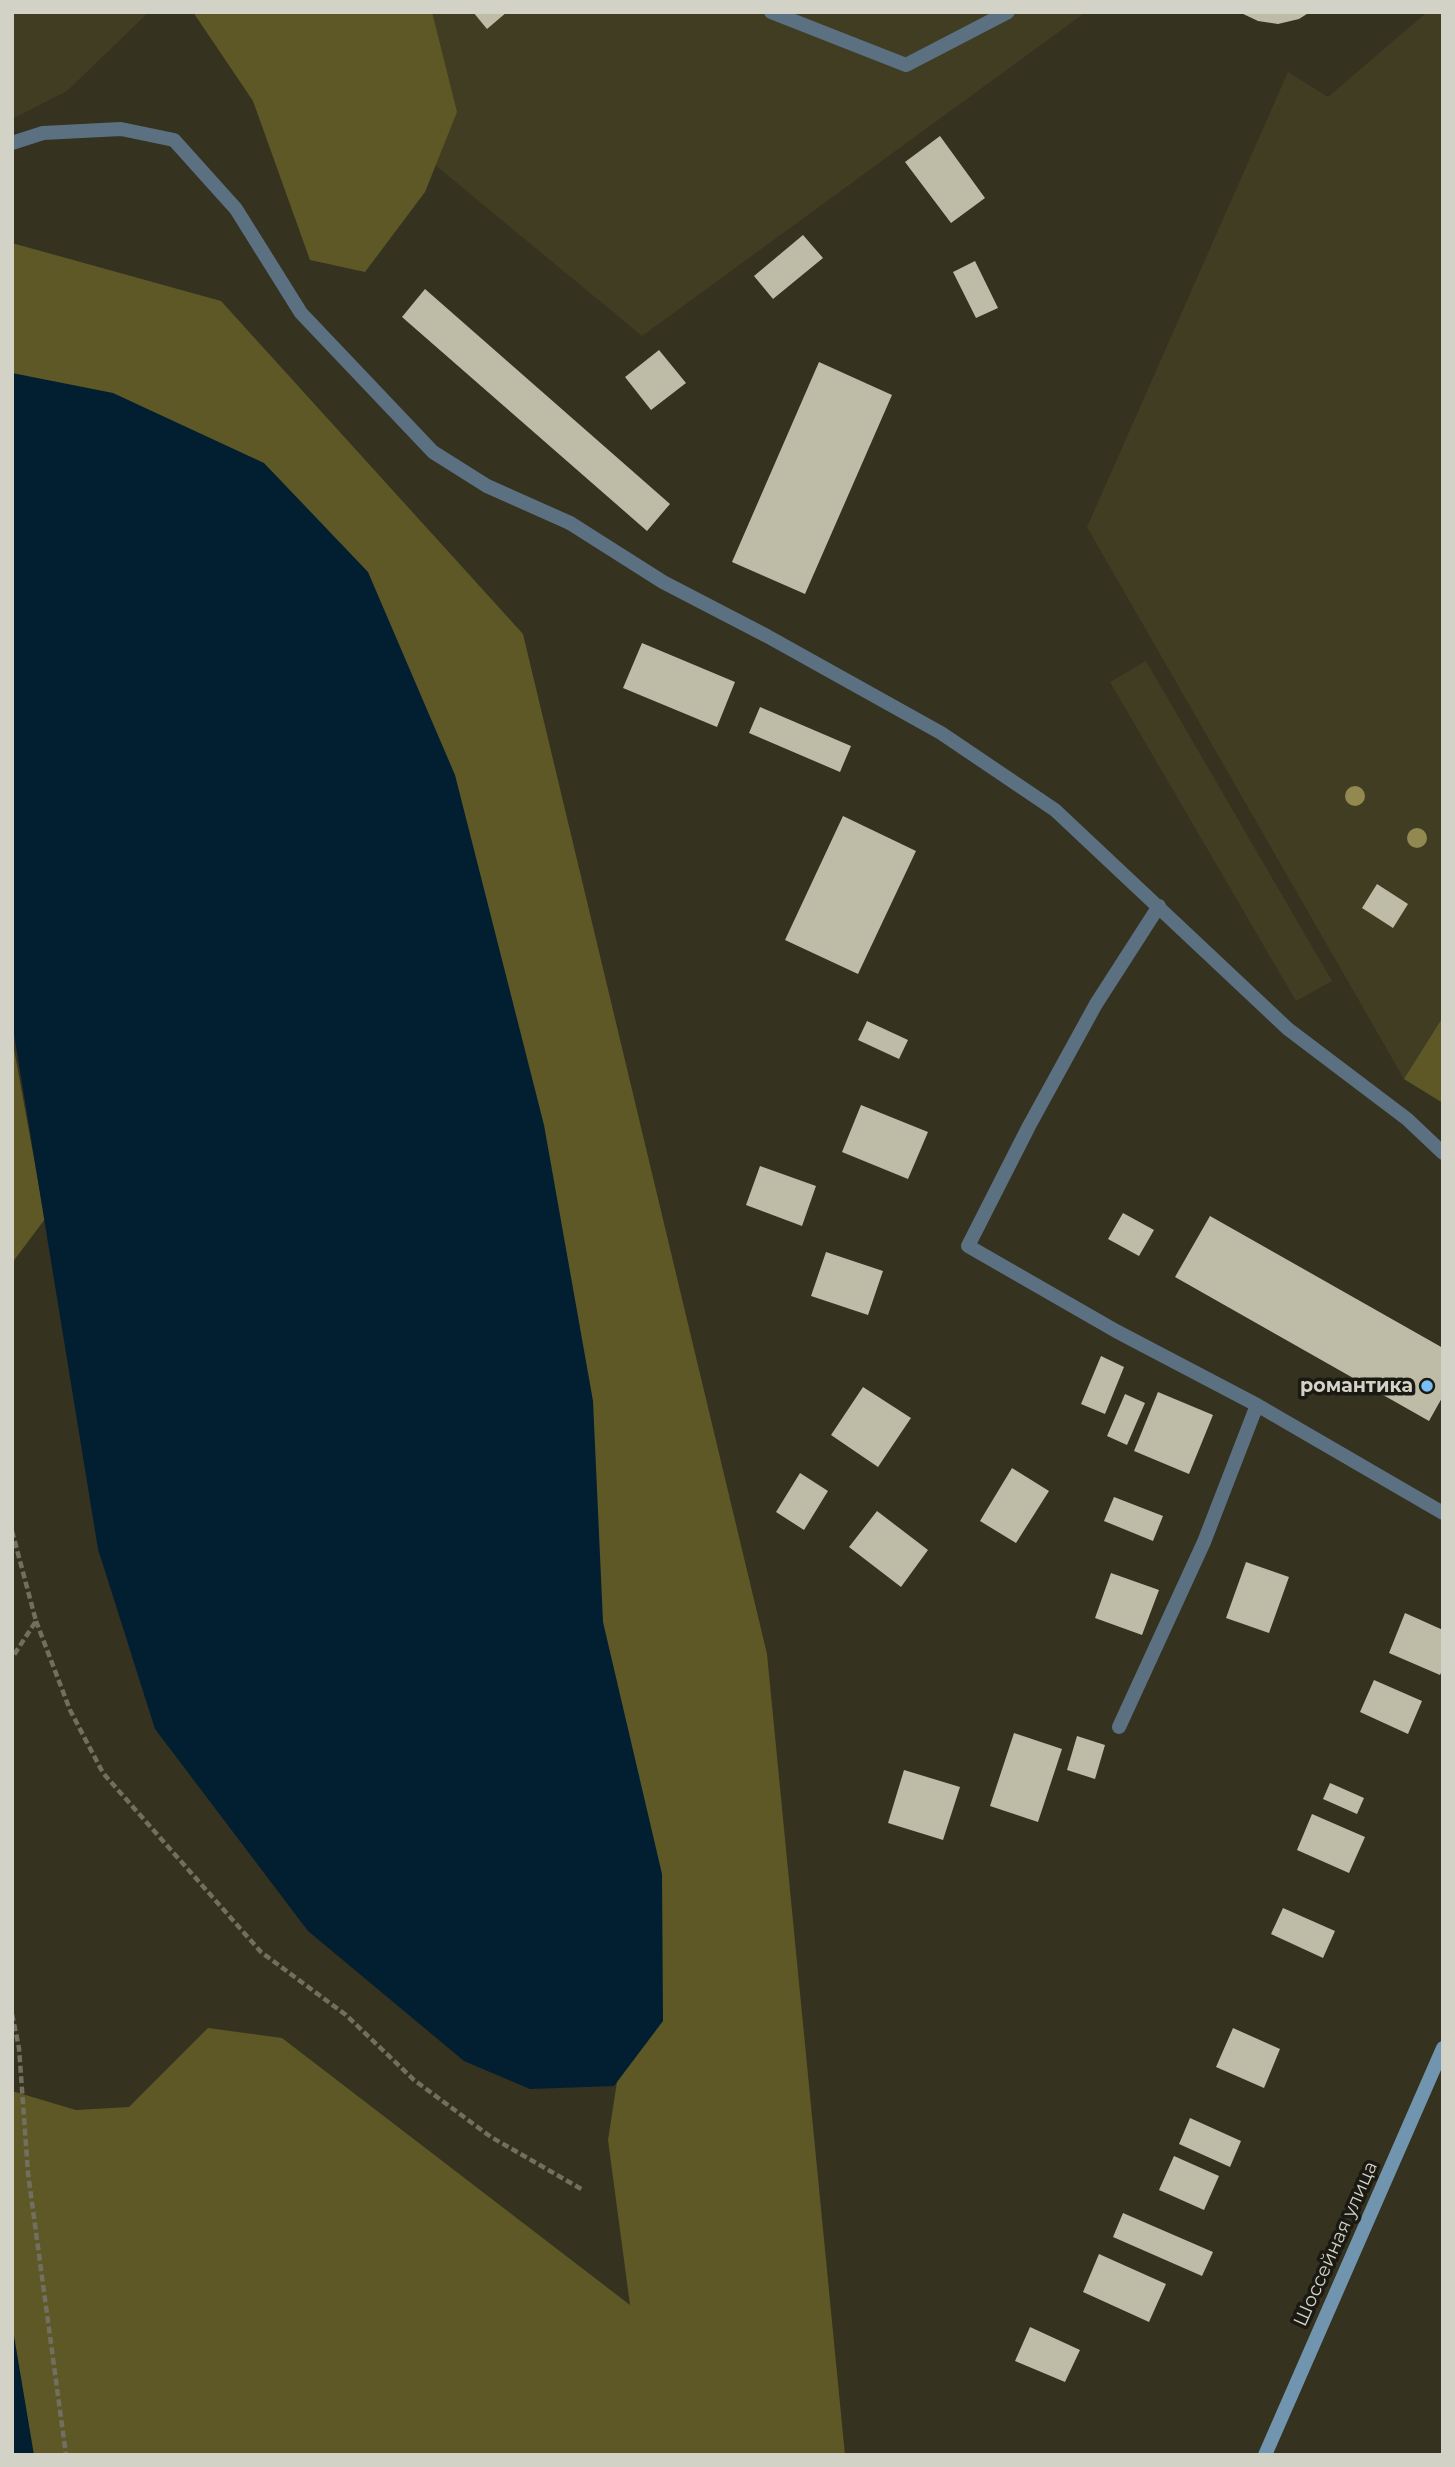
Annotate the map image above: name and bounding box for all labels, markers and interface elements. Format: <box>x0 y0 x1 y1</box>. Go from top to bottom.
place label: романтика <box>1300 1375 1413 1397</box>
marker: романтика <box>1419 1378 1435 1394</box>
street label: Шоссейная улица <box>1289 2158 1383 2330</box>

